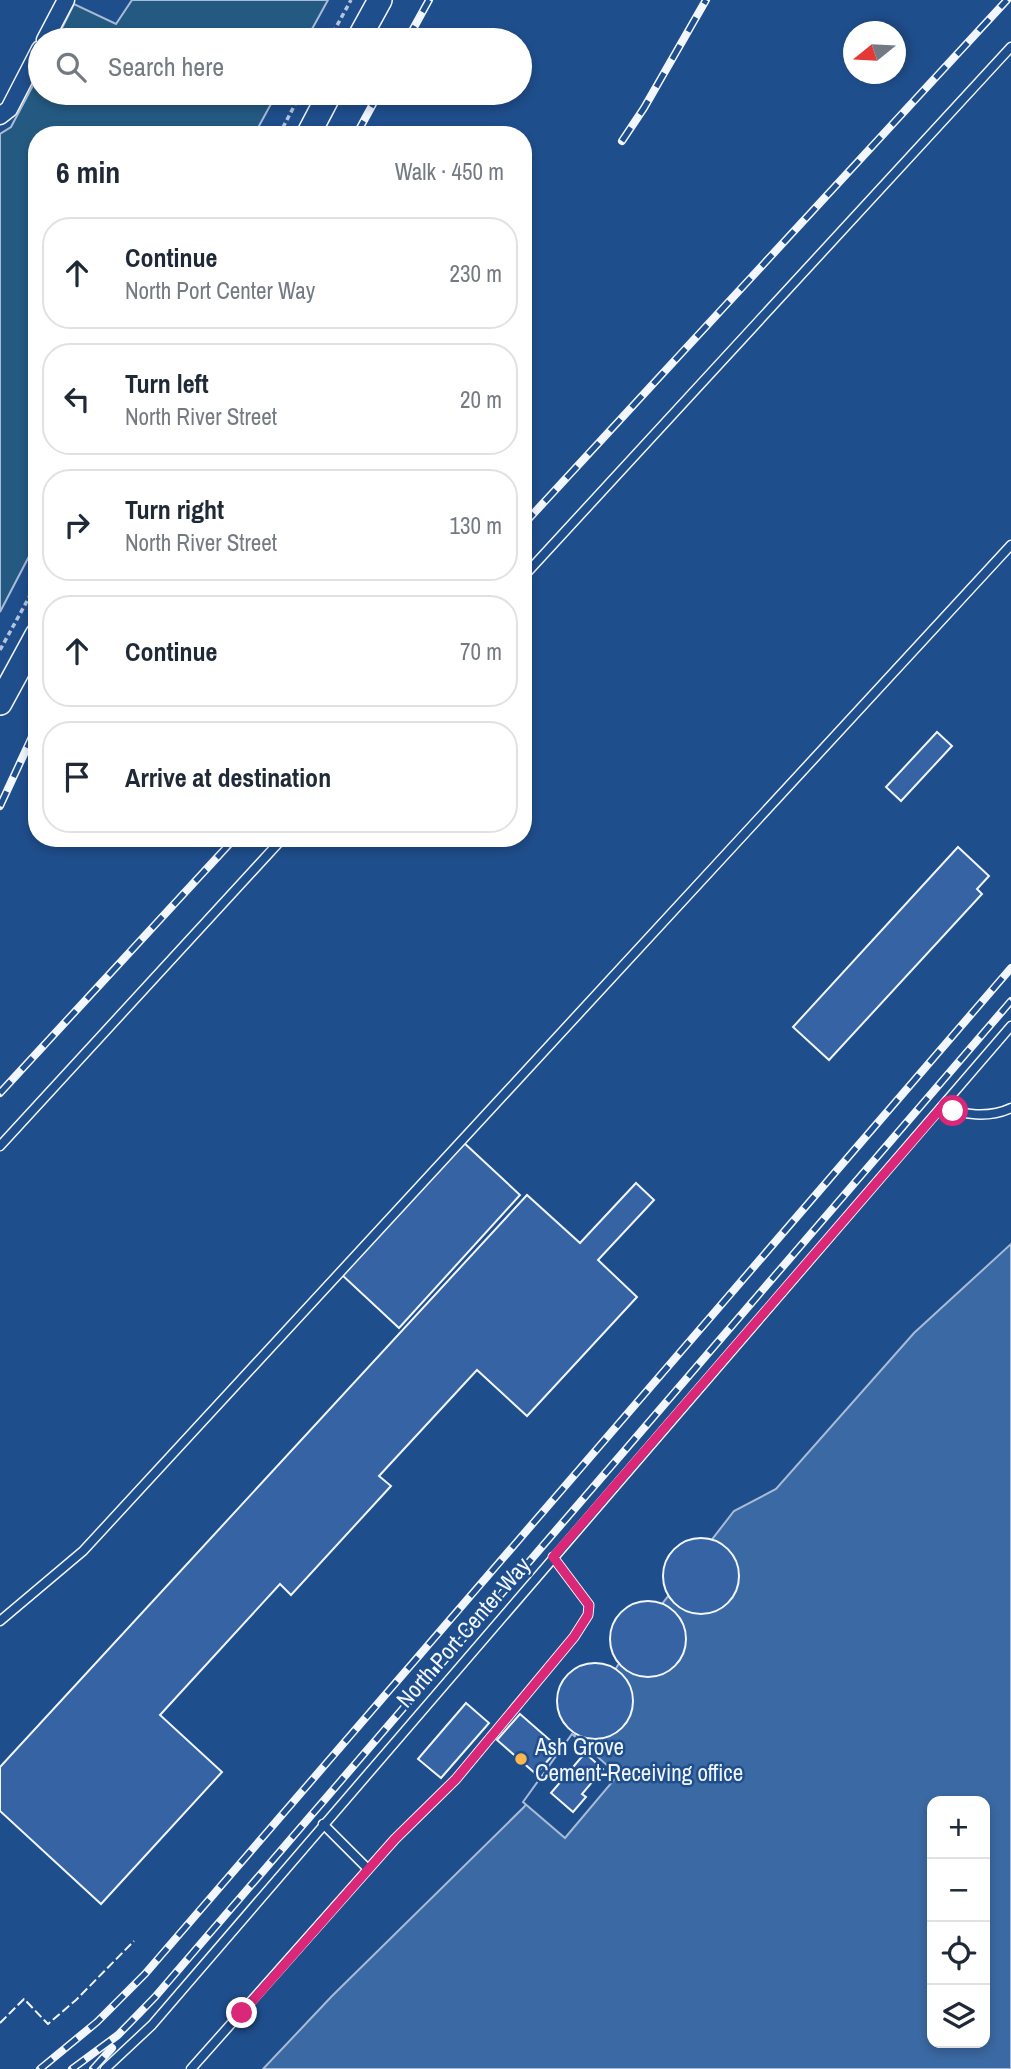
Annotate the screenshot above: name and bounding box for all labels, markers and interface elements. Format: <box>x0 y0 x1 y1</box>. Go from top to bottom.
north arrow <box>843 21 906 84</box>
search box <box>28 28 532 105</box>
icon: search <box>52 48 90 86</box>
text: Search here <box>108 49 224 84</box>
text: 6 min <box>56 152 120 192</box>
text: Walk · 450 m <box>395 156 504 187</box>
text: Continue <box>125 240 217 275</box>
icon: ahead <box>58 254 96 292</box>
text: 230 m <box>450 258 502 289</box>
text: North Port Center Way <box>125 275 315 306</box>
text: Turn left <box>125 366 209 401</box>
icon: left <box>58 380 96 418</box>
text: 20 m <box>460 384 502 415</box>
text: North River Street <box>125 401 277 432</box>
text: Turn right <box>125 492 224 527</box>
icon: right <box>58 506 96 544</box>
text: 130 m <box>450 510 502 541</box>
text: North River Street <box>125 527 277 558</box>
icon: ahead <box>58 632 96 670</box>
text: Continue <box>125 634 217 669</box>
text: 70 m <box>460 636 502 667</box>
icon: arrive <box>58 758 96 796</box>
text: Arrive at destination <box>125 760 331 795</box>
route start <box>937 1095 968 1126</box>
street label: North Port Center Way <box>389 1550 537 1714</box>
place label: Ash Grove Cement-Receiving office <box>534 1731 743 1788</box>
marker: Ash Grove Cement-Receiving office <box>513 1751 529 1767</box>
map controls <box>927 1796 990 2048</box>
button: + <box>927 1796 990 1859</box>
button: − <box>927 1859 990 1922</box>
button: locate <box>927 1922 990 1985</box>
button: layers <box>927 1985 990 2048</box>
route end <box>226 1997 257 2028</box>

